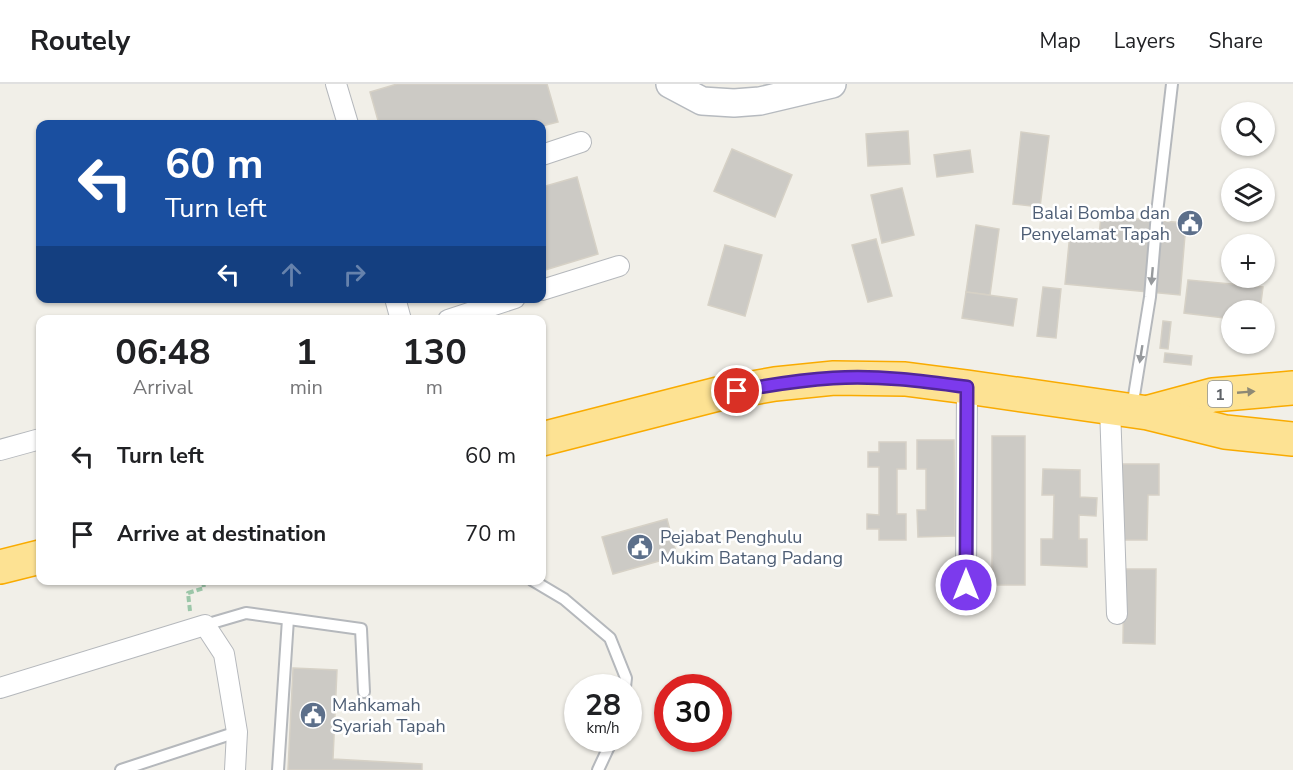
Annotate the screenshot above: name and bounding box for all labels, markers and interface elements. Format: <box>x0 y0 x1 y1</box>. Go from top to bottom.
text: Routely <box>30 22 130 60</box>
text: Map <box>1039 27 1081 55</box>
text: Layers <box>1114 27 1175 55</box>
text: Share <box>1208 27 1263 55</box>
map controls <box>1221 102 1275 354</box>
button: search <box>1221 102 1275 156</box>
text: 60 m <box>165 136 264 193</box>
icon: left <box>66 144 144 222</box>
button: layers <box>1221 168 1275 222</box>
text: Turn left <box>165 190 266 227</box>
place label: Balai Bomba dan Penyelamat Tapah <box>1021 201 1170 246</box>
public building icon: Balai Bomba dan Penyelamat Tapah <box>1175 208 1205 238</box>
button: + <box>1221 234 1275 288</box>
icon: left <box>212 258 245 291</box>
icon: ahead <box>275 258 308 291</box>
icon: right <box>338 258 371 291</box>
one-way arrow <box>1147 267 1157 286</box>
button: − <box>1221 300 1275 354</box>
text: 06:48 <box>115 328 211 377</box>
text: 1 <box>295 328 317 377</box>
text: 130 <box>402 328 467 377</box>
one-way arrow <box>1136 345 1145 364</box>
pin <box>711 365 762 416</box>
text: Arrival <box>133 374 193 401</box>
text: min <box>290 374 323 401</box>
text: m <box>426 374 443 401</box>
icon: arrive <box>720 374 753 407</box>
road number: 1 <box>1208 381 1232 407</box>
one-way arrow <box>1237 387 1256 397</box>
icon: left <box>66 440 99 473</box>
text: Turn left <box>117 441 204 471</box>
text: 60 m <box>465 441 516 471</box>
icon: arrive <box>66 518 99 551</box>
text: Arrive at destination <box>117 519 326 549</box>
text: 70 m <box>465 519 516 549</box>
place label: Pejabat Penghulu Mukim Batang Padang <box>660 525 843 570</box>
public building icon: Pejabat Penghulu Mukim Batang Padang <box>625 532 655 562</box>
position arrow <box>934 553 998 617</box>
speed limit sign: 30 <box>654 674 732 752</box>
text: 28 <box>585 685 621 726</box>
place label: Mahkamah Syariah Tapah <box>332 693 446 738</box>
public building icon: Mahkamah Syariah Tapah <box>298 700 328 730</box>
text: km/h <box>586 718 620 738</box>

